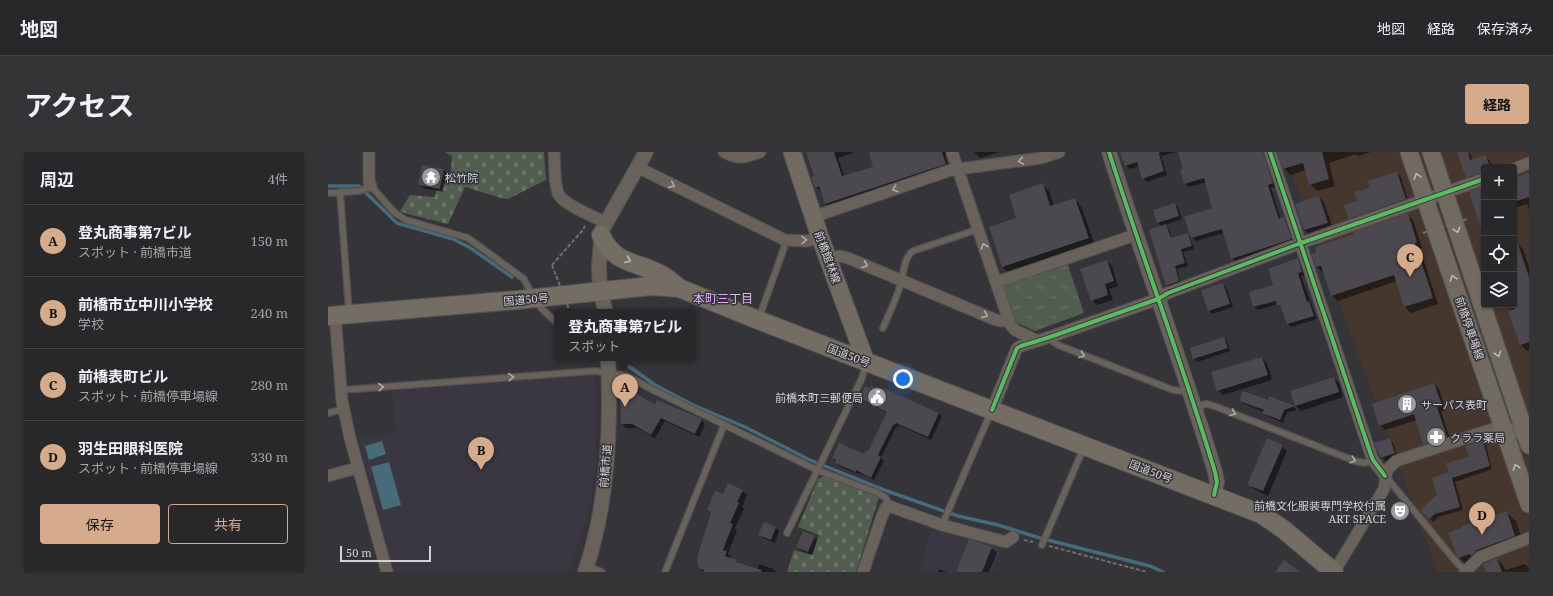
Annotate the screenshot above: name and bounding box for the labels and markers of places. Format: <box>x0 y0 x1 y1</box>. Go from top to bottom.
temple icon: 松竹院 <box>420 166 442 188</box>
place label: 松竹院 <box>445 170 478 185</box>
pin: C <box>1397 244 1423 277</box>
pin: A <box>612 374 638 407</box>
public building icon: 前橋本町三郵便局 <box>866 386 888 408</box>
place label: 前橋本町三郵便局 <box>775 390 863 405</box>
building icon: サーパス表町 <box>1396 393 1418 415</box>
place label: サーパス表町 <box>1421 397 1487 412</box>
pharmacy icon: クララ薬局 <box>1425 426 1447 448</box>
place label: クララ薬局 <box>1450 430 1505 445</box>
pin: B <box>468 437 494 470</box>
place label: 前橋文化服装専門学校付属 ART SPACE <box>1254 498 1386 526</box>
theatre icon: 前橋文化服装専門学校付属 ART SPACE <box>1389 500 1411 522</box>
pin: D <box>1469 502 1495 535</box>

